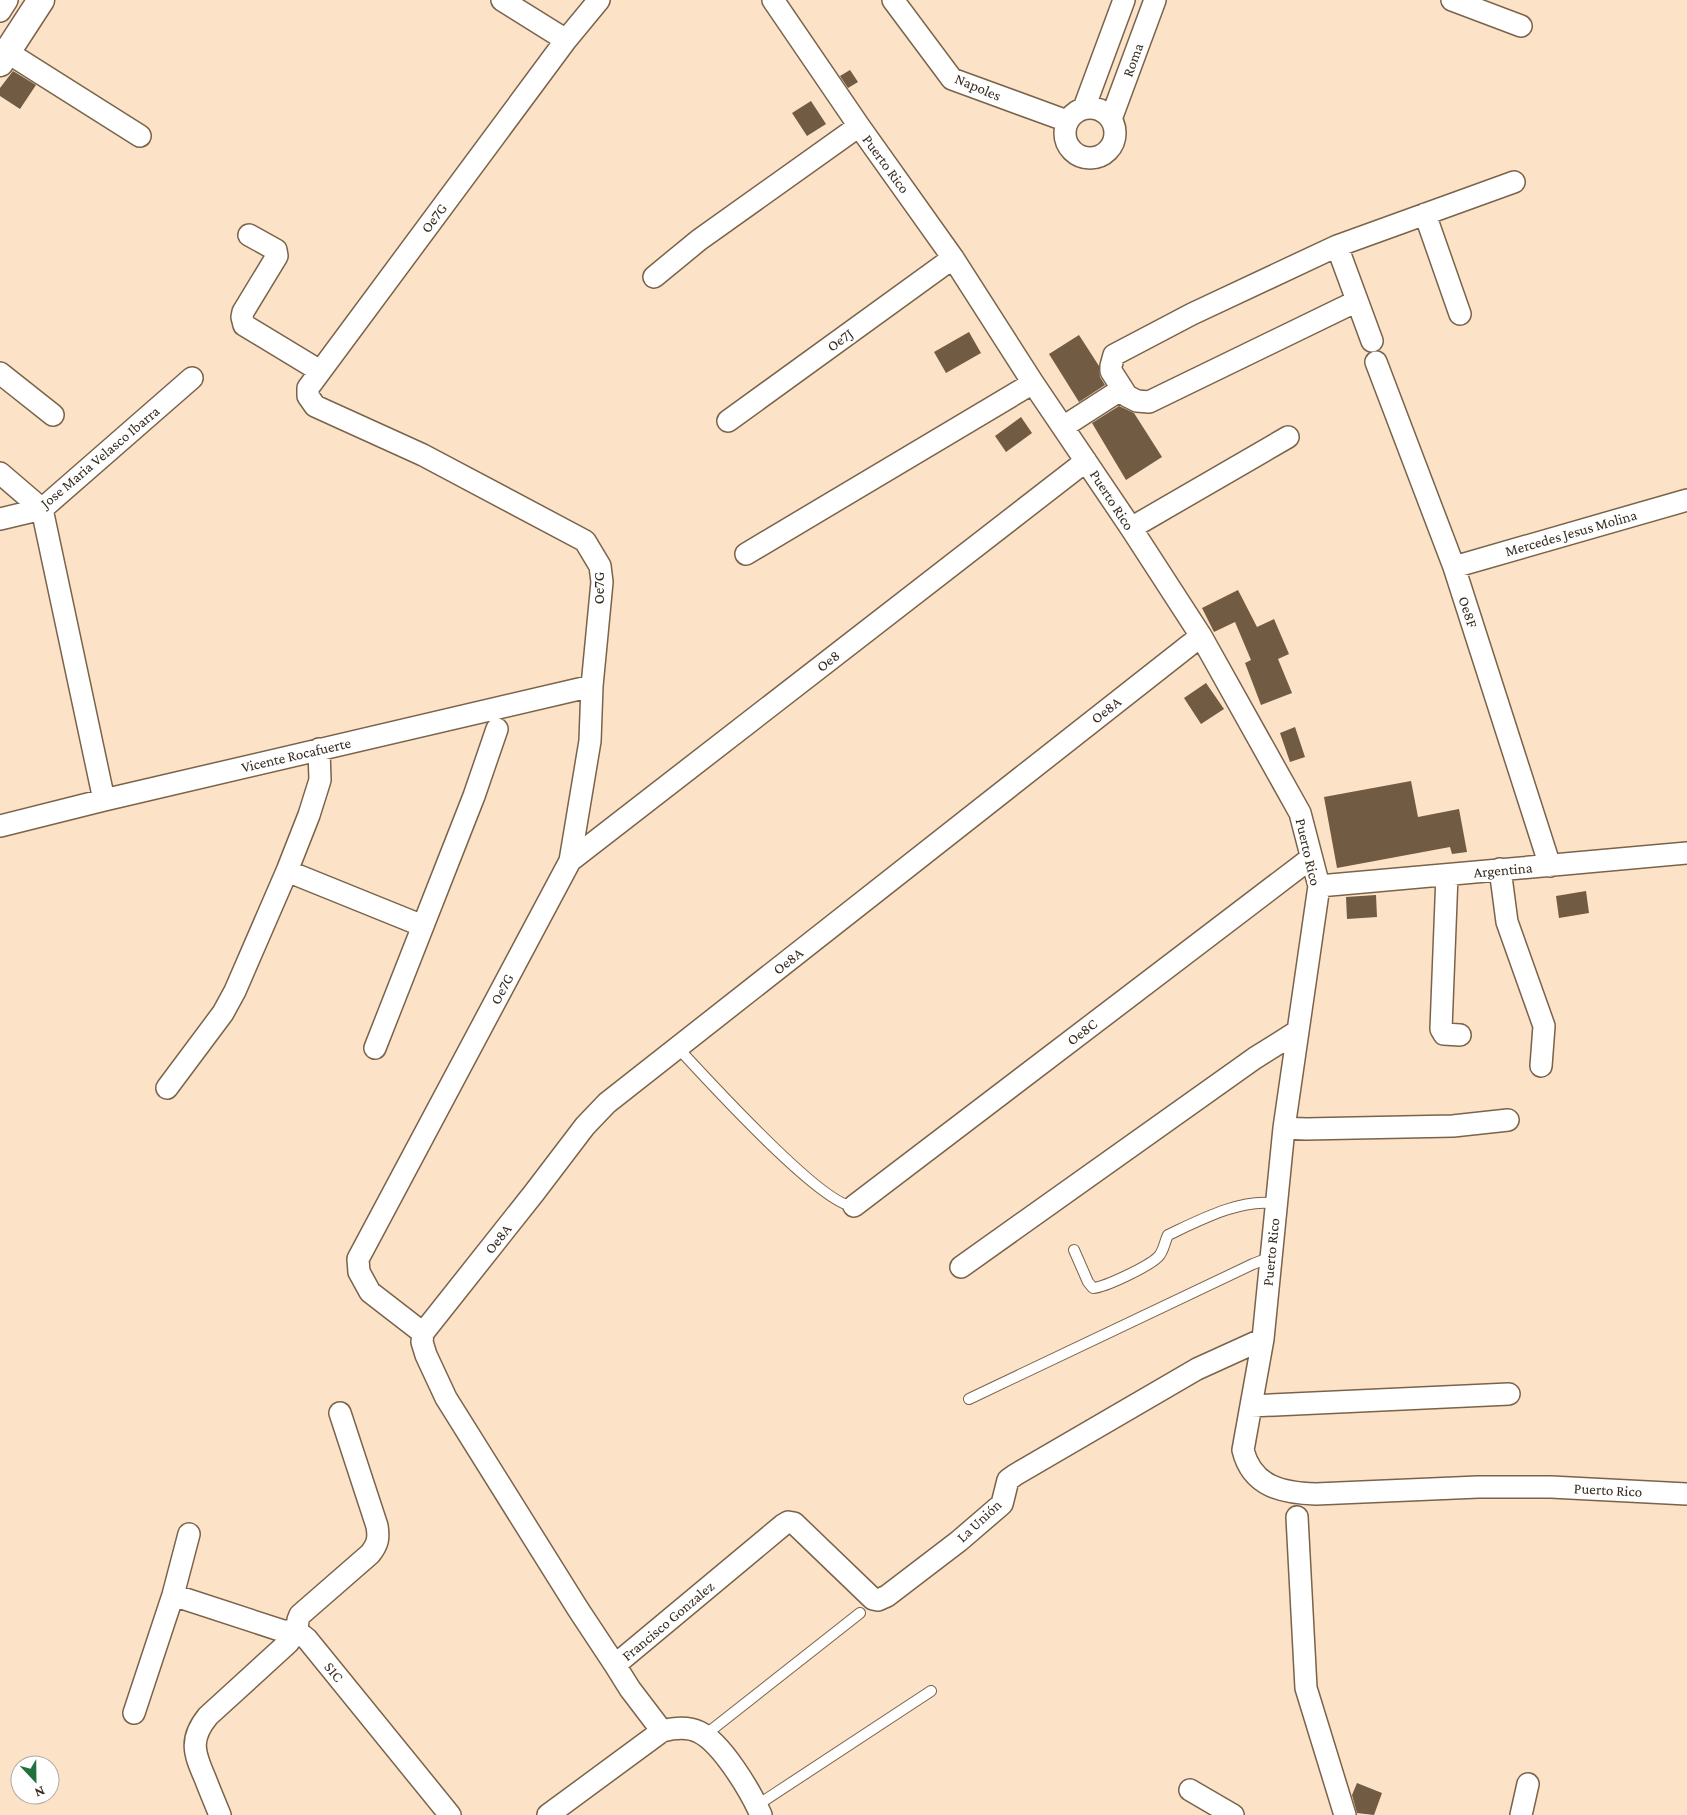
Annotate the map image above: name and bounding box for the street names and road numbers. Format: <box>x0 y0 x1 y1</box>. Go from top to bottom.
street label: Roma <box>1120 41 1146 79</box>
street label: Napoles <box>952 70 1004 105</box>
street label: Puerto Rico <box>859 132 913 196</box>
street label: Oe7G <box>418 200 450 236</box>
street label: Oe7J <box>824 325 857 355</box>
street label: Jose Maria Velasco Ibarra <box>36 403 163 513</box>
street label: Puerto Rico <box>1087 467 1137 533</box>
street label: Mercedes Jesus Molina <box>1503 507 1639 560</box>
street label: Oe7G <box>591 572 607 604</box>
street label: Oe8F <box>1455 594 1481 630</box>
street label: Oe8 <box>813 647 843 675</box>
street label: Oe8A <box>1088 693 1124 726</box>
street label: Vicente Rocafuerte <box>240 735 353 775</box>
street label: Puerto Rico <box>1293 817 1323 887</box>
street label: Argentina <box>1473 859 1533 882</box>
street label: Oe8A <box>770 944 806 977</box>
street label: Oe7G <box>487 971 517 1007</box>
street label: Oe8C <box>1064 1015 1100 1048</box>
street label: Puerto Rico <box>1259 1217 1283 1287</box>
street label: Oe8A <box>482 1221 515 1257</box>
street label: Puerto Rico <box>1573 1480 1643 1500</box>
street label: La Unión <box>954 1497 1004 1545</box>
street label: Francisco Gonzalez <box>619 1578 717 1664</box>
street label: S1C <box>321 1659 347 1685</box>

